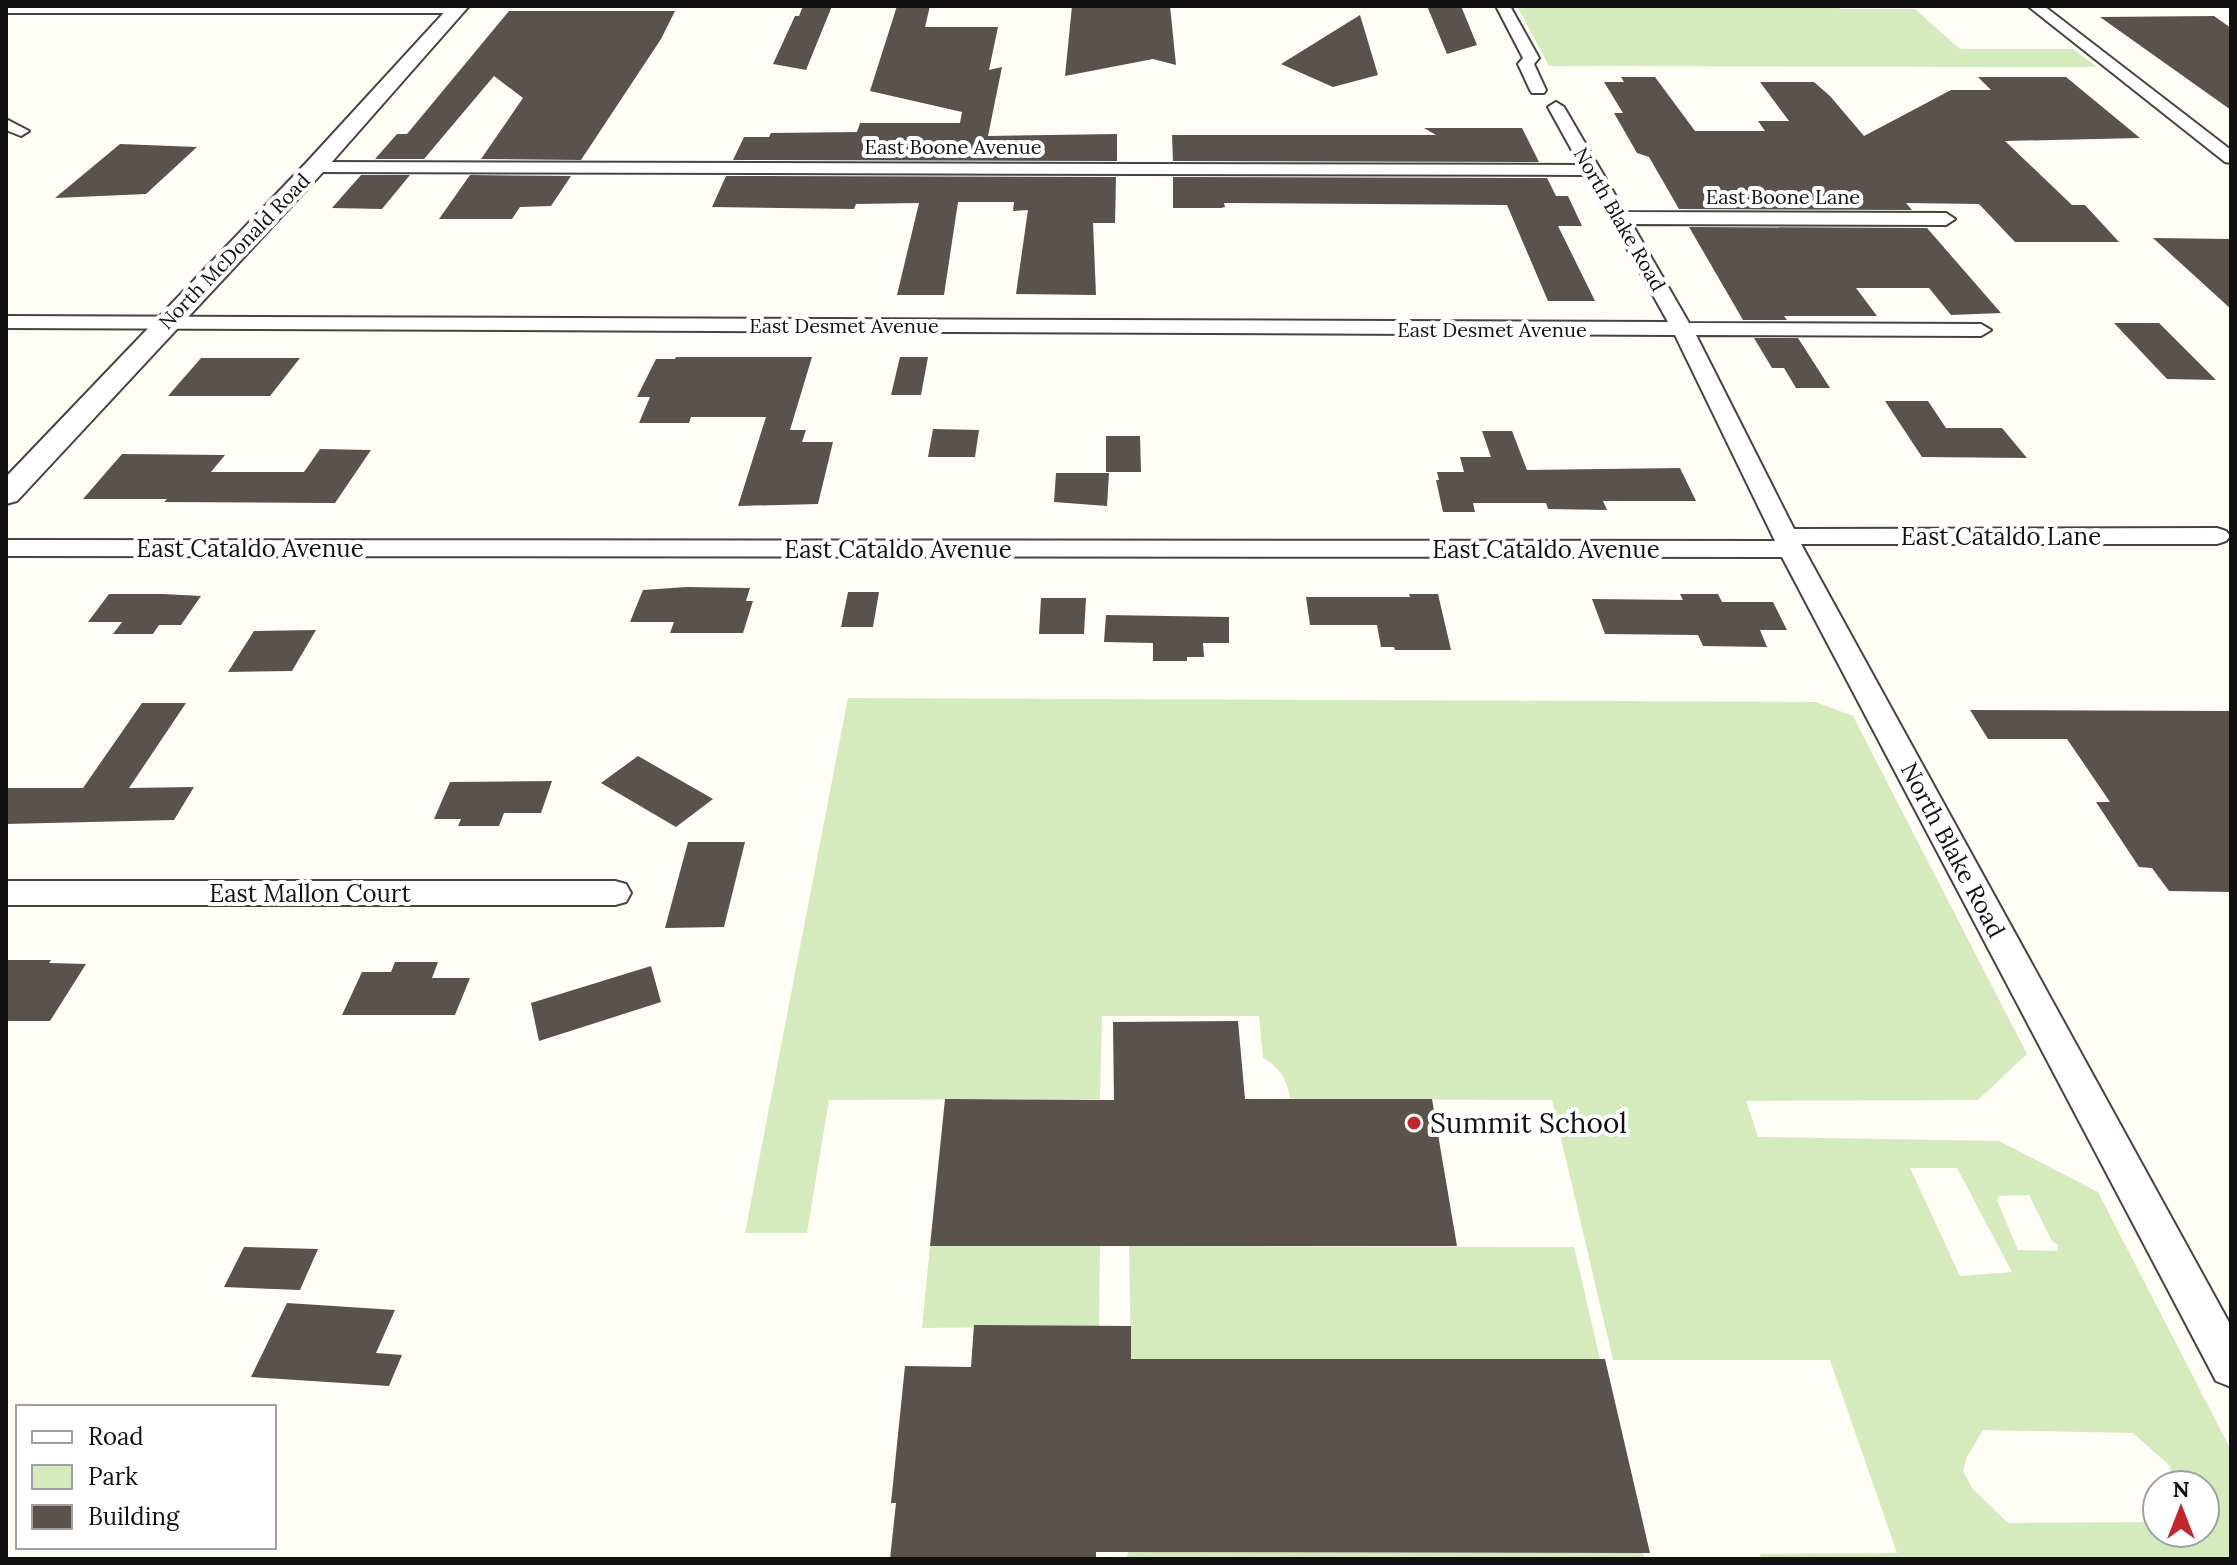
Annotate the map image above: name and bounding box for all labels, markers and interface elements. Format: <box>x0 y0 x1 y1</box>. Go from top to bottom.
street label: East Boone Avenue <box>865 134 1042 159</box>
street label: North Blake Road <box>1569 143 1671 295</box>
street label: North McDonald Road <box>153 168 315 334</box>
street label: East Boone Lane <box>1706 184 1860 209</box>
street label: East Desmet Avenue <box>749 313 939 338</box>
street label: East Desmet Avenue <box>1397 317 1587 342</box>
street label: East Cataldo Lane <box>1901 521 2101 552</box>
street label: East Cataldo Avenue <box>136 533 364 564</box>
street label: East Cataldo Avenue <box>784 534 1012 565</box>
street label: East Cataldo Avenue <box>1432 534 1660 565</box>
street label: North Blake Road <box>1894 757 2012 943</box>
street label: East Mallon Court <box>209 878 411 909</box>
place label: Summit School <box>1430 1105 1627 1141</box>
marker: Summit School <box>1405 1114 1423 1132</box>
legend <box>16 1405 276 1549</box>
text: Road <box>88 1421 144 1452</box>
text: Park <box>88 1461 138 1492</box>
north arrow <box>2141 1469 2221 1549</box>
text: N <box>2172 1475 2190 1503</box>
text: Building <box>88 1501 180 1532</box>

